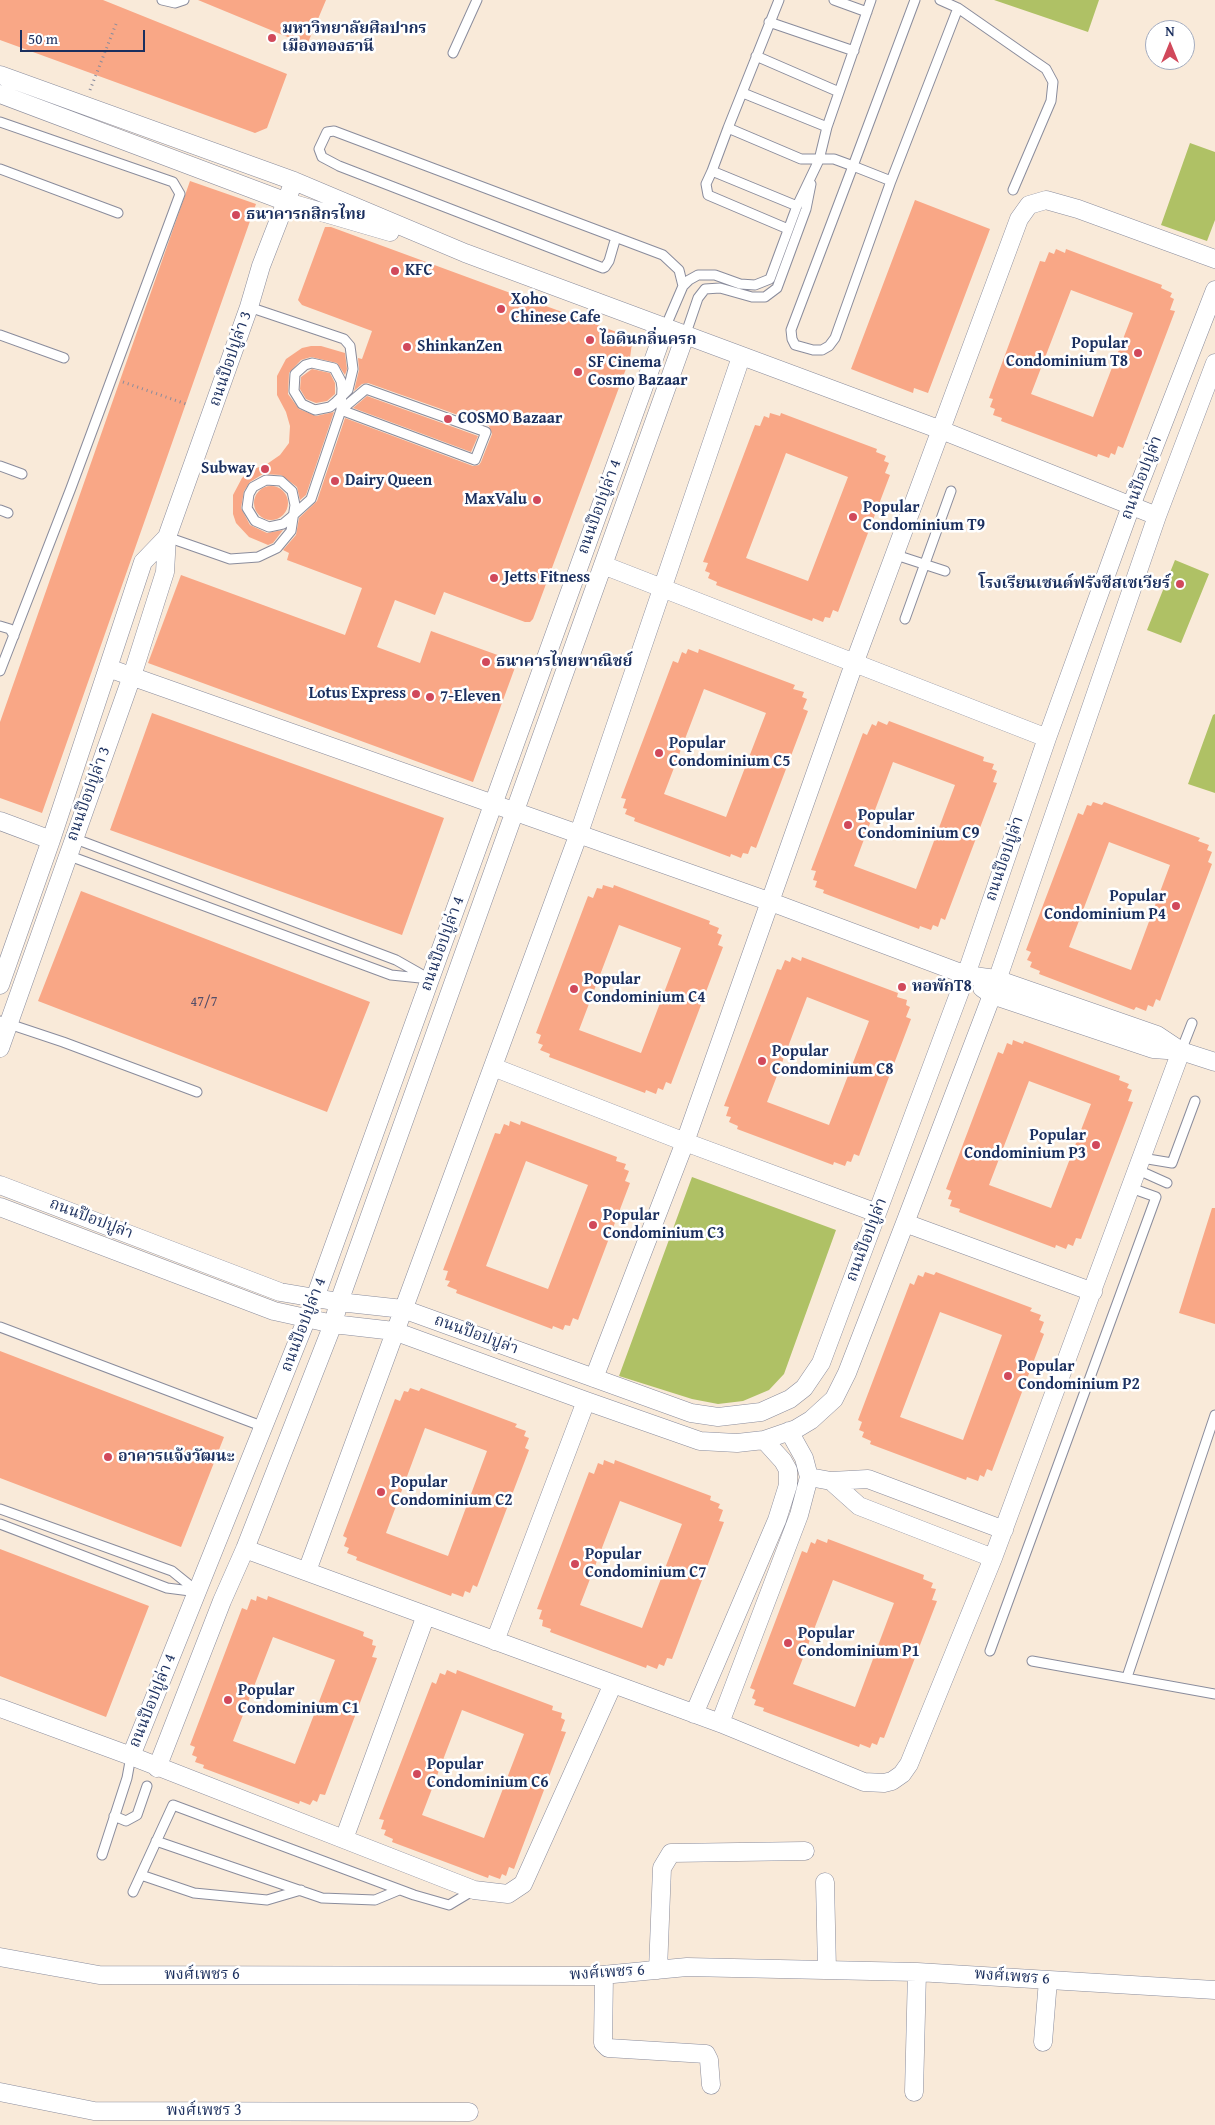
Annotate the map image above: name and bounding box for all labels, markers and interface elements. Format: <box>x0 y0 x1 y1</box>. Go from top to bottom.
place label: มหาวิทยาลัยศิลปากร เมืองทองธานี <box>282 19 427 57</box>
scale bar <box>22 20 148 52</box>
north arrow <box>1145 20 1195 70</box>
text: N <box>1165 21 1175 41</box>
text: 50 m <box>28 28 58 49</box>
marker: มหาวิทยาลัยศิลปากร เมืองทองธานี <box>266 32 278 44</box>
place label: ธนาคารกสิกรไทย <box>246 205 366 225</box>
marker: ธนาคารกสิกรไทย <box>230 209 242 221</box>
place label: KFC <box>405 261 432 281</box>
marker: KFC <box>389 265 401 277</box>
place label: Xoho Chinese Cafe <box>511 290 601 328</box>
marker: Xoho Chinese Cafe <box>495 303 507 315</box>
street label: ถนนป๊อปปูล่า 3 <box>206 309 256 409</box>
place label: ไอดินกลิ่นครก <box>600 330 696 350</box>
marker: ไอดินกลิ่นครก <box>584 334 596 346</box>
place label: Popular Condominium T8 <box>1006 334 1128 372</box>
place label: ShinkanZen <box>417 337 502 357</box>
marker: ShinkanZen <box>401 341 413 353</box>
marker: Popular Condominium T8 <box>1132 347 1144 359</box>
place label: SF Cinema Cosmo Bazaar <box>588 353 688 391</box>
marker: SF Cinema Cosmo Bazaar <box>572 366 584 378</box>
place label: COSMO Bazaar <box>458 409 562 429</box>
marker: COSMO Bazaar <box>442 413 454 425</box>
street label: ถนนป๊อปปูล่า <box>1117 433 1167 523</box>
street label: ถนนป๊อปปูล่า 4 <box>574 457 626 557</box>
place label: Subway <box>201 459 255 479</box>
marker: Subway <box>259 463 271 475</box>
place label: Dairy Queen <box>345 471 432 491</box>
marker: Dairy Queen <box>329 475 341 487</box>
place label: MaxValu <box>464 490 527 510</box>
marker: MaxValu <box>531 494 543 506</box>
place label: Popular Condominium T9 <box>863 498 985 536</box>
marker: Popular Condominium T9 <box>847 511 859 523</box>
place label: Jetts Fitness <box>504 568 590 588</box>
marker: Jetts Fitness <box>488 572 500 584</box>
place label: โรงเรียนเซนต์ฟรังซีสเซเวียร์ <box>979 574 1170 594</box>
marker: โรงเรียนเซนต์ฟรังซีสเซเวียร์ <box>1174 578 1186 590</box>
place label: ธนาคารไทยพาณิชย์ <box>496 652 632 672</box>
marker: ธนาคารไทยพาณิชย์ <box>480 656 492 668</box>
place label: Lotus Express <box>309 684 406 704</box>
place label: 7-Eleven <box>440 687 501 707</box>
marker: Lotus Express <box>410 688 422 700</box>
marker: 7-Eleven <box>424 691 436 703</box>
place label: Popular Condominium C5 <box>669 734 791 772</box>
street label: ถนนป๊อปปูล่า 3 <box>63 744 115 844</box>
marker: Popular Condominium C5 <box>653 747 665 759</box>
place label: Popular Condominium C9 <box>858 806 980 844</box>
street label: ถนนป๊อปปูล่า <box>982 814 1028 904</box>
marker: Popular Condominium C9 <box>842 819 854 831</box>
place label: Popular Condominium P4 <box>1044 887 1166 925</box>
street label: ถนนป๊อปปูล่า 4 <box>417 894 469 994</box>
marker: Popular Condominium P4 <box>1170 900 1182 912</box>
place label: Popular Condominium C4 <box>584 970 706 1008</box>
place label: หอพักT8 <box>912 977 972 997</box>
marker: หอพักT8 <box>896 981 908 993</box>
marker: Popular Condominium C4 <box>568 983 580 995</box>
house number: 47/7 <box>191 994 217 1010</box>
place label: Popular Condominium C8 <box>772 1042 894 1080</box>
marker: Popular Condominium C8 <box>756 1055 768 1067</box>
place label: Popular Condominium P3 <box>964 1126 1086 1164</box>
marker: Popular Condominium P3 <box>1090 1139 1102 1151</box>
street label: ถนนป๊อปปูล่า <box>46 1194 136 1244</box>
street label: ถนนป๊อปปูล่า <box>842 1195 892 1285</box>
place label: Popular Condominium C3 <box>603 1206 725 1244</box>
marker: Popular Condominium C3 <box>587 1219 599 1231</box>
street label: ถนนป๊อปปูล่า 4 <box>277 1275 331 1375</box>
street label: ถนนป๊อปปูล่า <box>431 1311 521 1359</box>
place label: Popular Condominium P2 <box>1018 1357 1140 1395</box>
marker: Popular Condominium P2 <box>1002 1370 1014 1382</box>
place label: อาคารแจ้งวัฒนะ <box>118 1447 235 1467</box>
marker: อาคารแจ้งวัฒนะ <box>102 1451 114 1463</box>
place label: Popular Condominium C2 <box>391 1473 513 1511</box>
marker: Popular Condominium C2 <box>375 1486 387 1498</box>
place label: Popular Condominium C7 <box>585 1545 707 1583</box>
marker: Popular Condominium C7 <box>569 1558 581 1570</box>
place label: Popular Condominium P1 <box>798 1624 920 1662</box>
marker: Popular Condominium P1 <box>782 1637 794 1649</box>
street label: ถนนป๊อปปูล่า 4 <box>125 1651 181 1751</box>
place label: Popular Condominium C1 <box>238 1681 360 1719</box>
marker: Popular Condominium C1 <box>222 1694 234 1706</box>
place label: Popular Condominium C6 <box>427 1755 549 1793</box>
marker: Popular Condominium C6 <box>411 1768 423 1780</box>
street label: พงศ์เพชร 6 <box>569 1961 645 1985</box>
street label: พงศ์เพชร 6 <box>164 1965 240 1985</box>
street label: พงศ์เพชร 6 <box>974 1965 1050 1989</box>
street label: พงศ์เพชร 3 <box>166 2101 242 2121</box>

